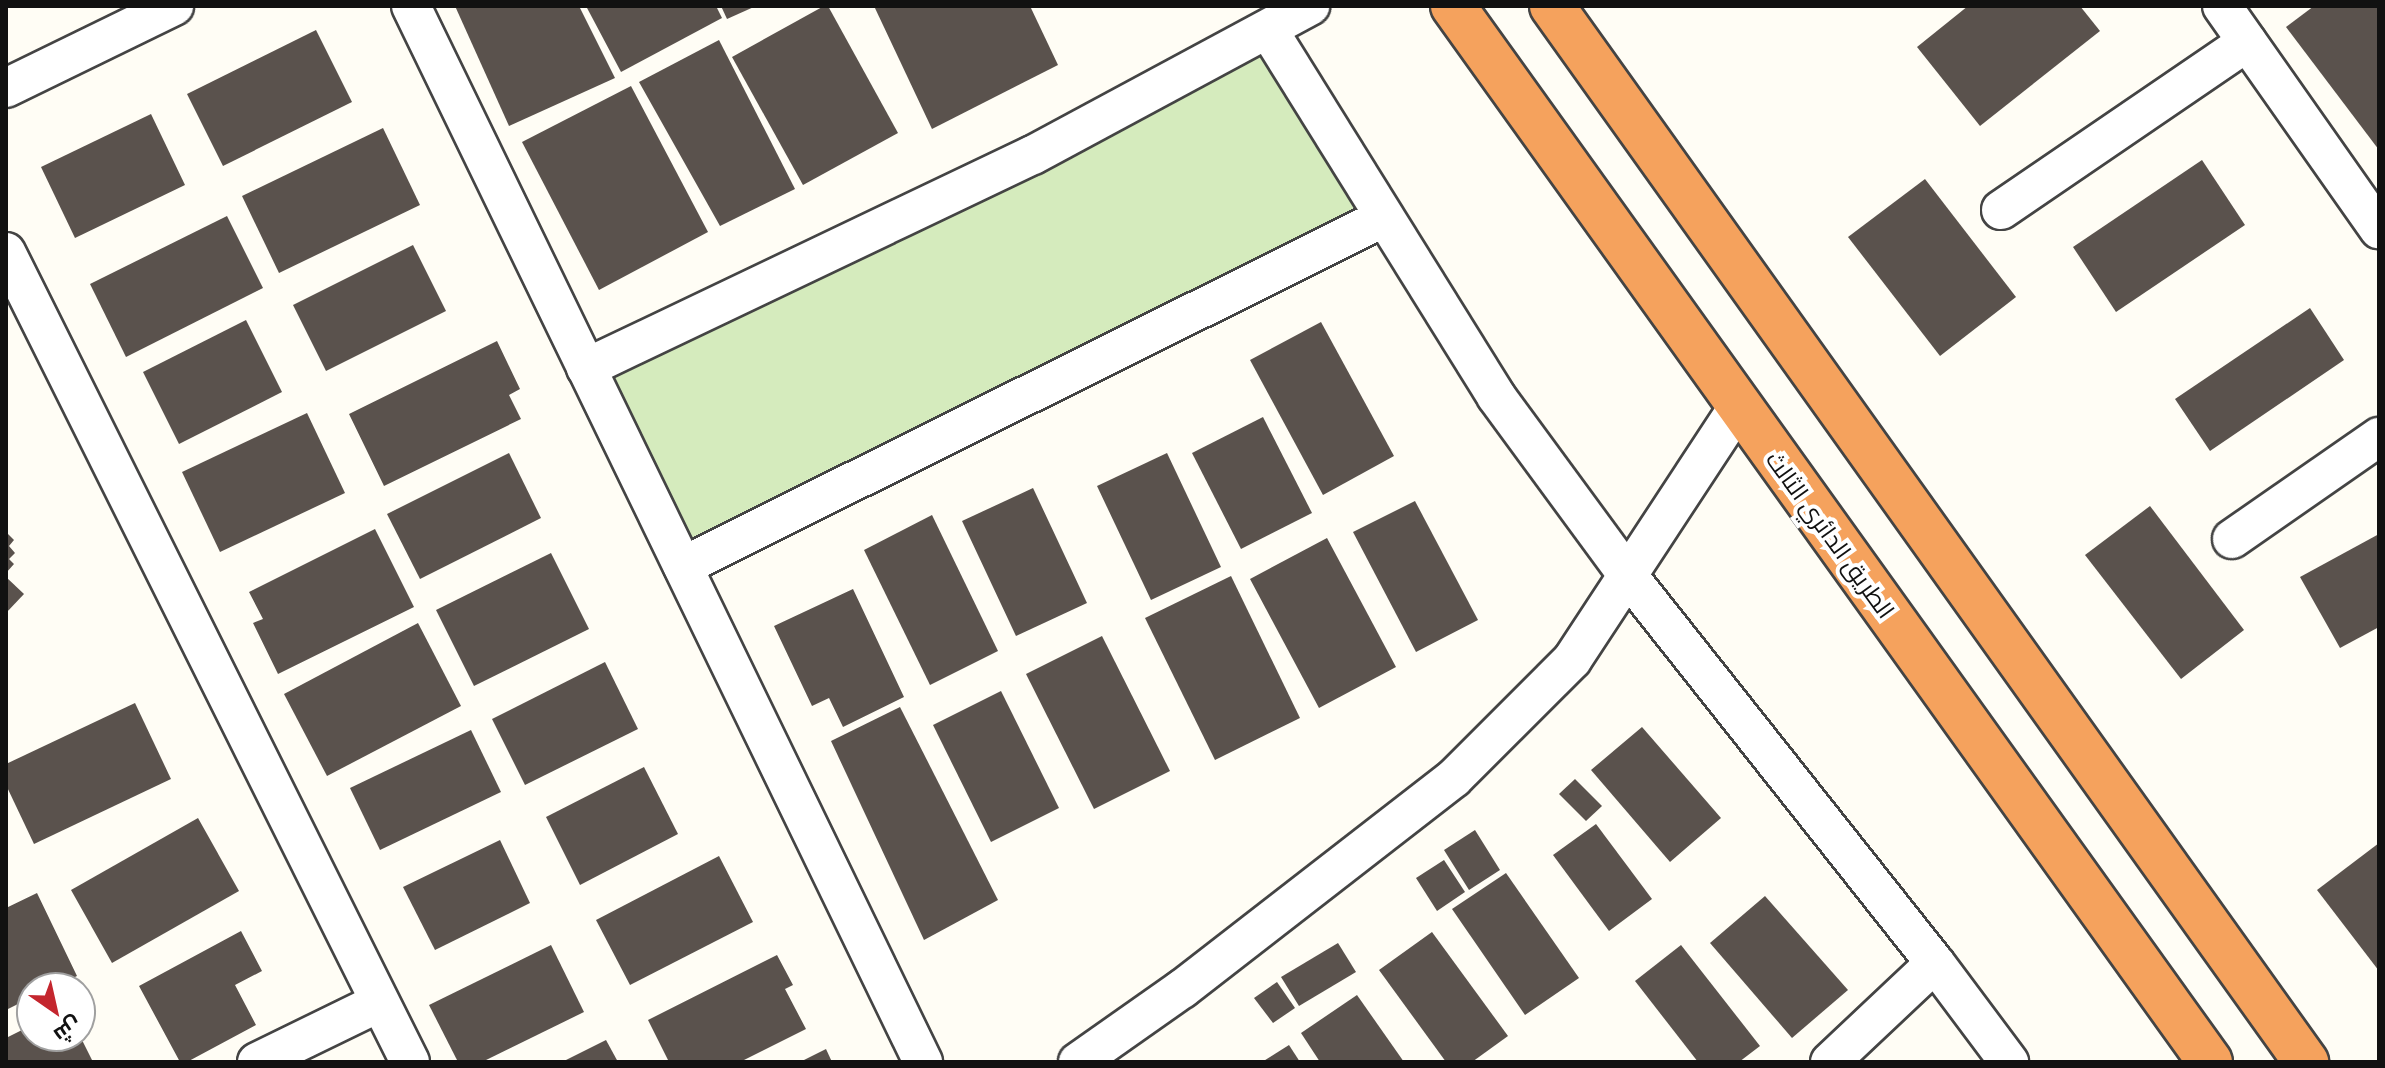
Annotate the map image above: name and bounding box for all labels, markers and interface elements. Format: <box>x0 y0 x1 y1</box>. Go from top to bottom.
street label: الطريق الدائري الثالث <box>1760 446 1900 624</box>
north arrow <box>16 972 96 1052</box>
text: ش <box>45 1005 92 1056</box>

